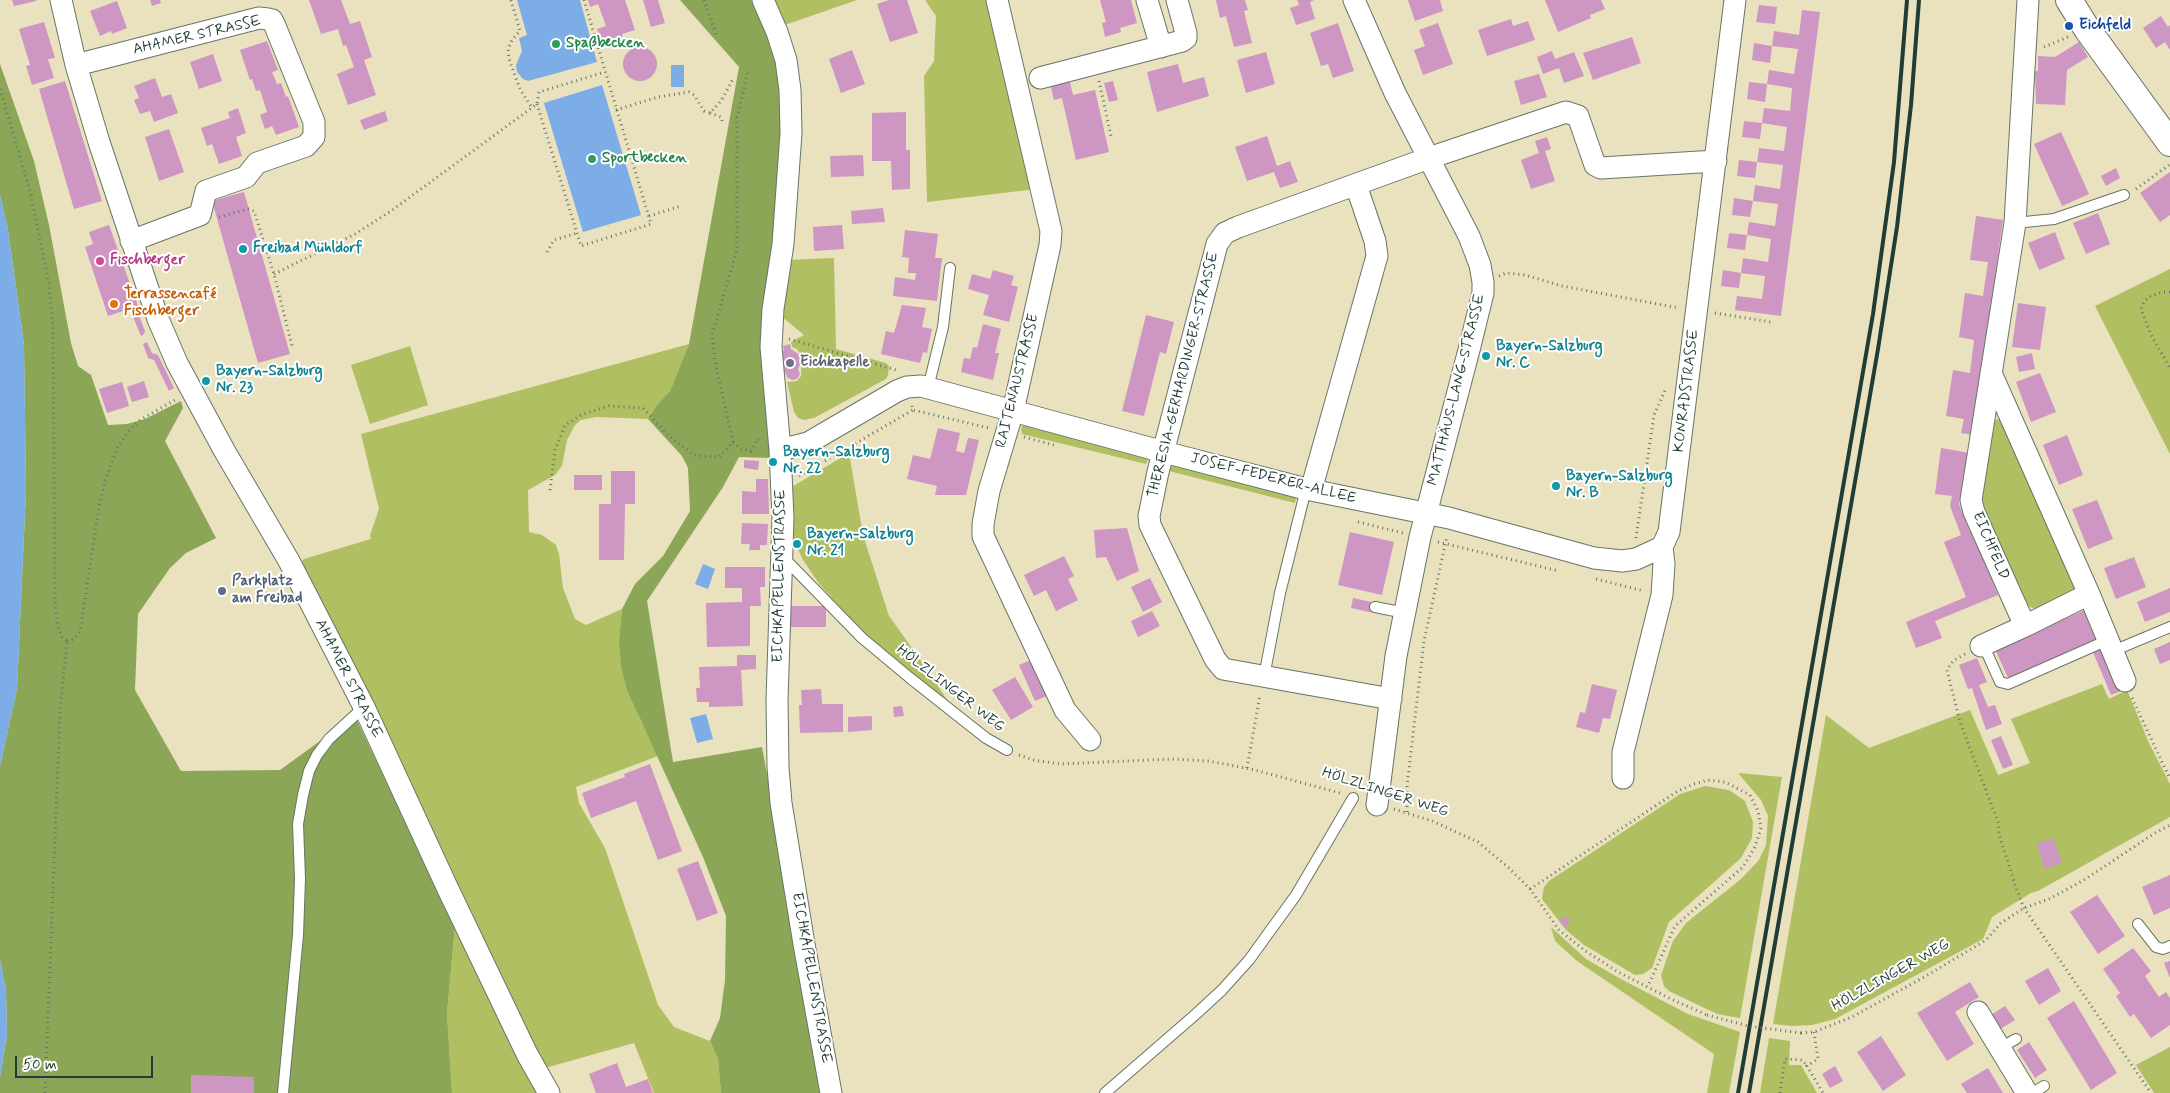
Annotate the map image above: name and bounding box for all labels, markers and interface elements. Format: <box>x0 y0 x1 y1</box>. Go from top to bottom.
street label: AHAMER STRASSE <box>131 13 263 59</box>
place label: Eichfeld <box>2079 17 2131 35</box>
marker: Eichfeld <box>2063 20 2075 32</box>
place label: Spaßbecken <box>566 35 645 53</box>
marker: Spaßbecken <box>550 38 562 50</box>
place label: Sportbecken <box>602 150 687 168</box>
marker: Sportbecken <box>586 153 598 165</box>
place label: Freibad Mühldorf <box>253 240 362 258</box>
marker: Freibad Mühldorf <box>237 243 249 255</box>
street label: THERESIA-GERHARDINGER-STRASSE <box>1145 250 1223 500</box>
place label: Fischberger <box>110 252 185 270</box>
marker: Fischberger <box>94 255 106 267</box>
place label: Terrassencafé Fischberger <box>124 286 216 321</box>
street label: MATTHÄUS-LANG-STRASSE <box>1424 292 1490 488</box>
marker: Terrassencafé Fischberger <box>108 298 120 310</box>
street label: RAITENAUSTRASSE <box>993 312 1043 450</box>
street label: KONRADSTRASSE <box>1671 329 1703 453</box>
place label: Bayern-Salzburg Nr. C <box>1496 338 1602 373</box>
marker: Bayern-Salzburg Nr. C <box>1480 350 1492 362</box>
place label: Eichkapelle <box>800 354 870 372</box>
marker: Eichkapelle <box>784 357 796 369</box>
place label: Bayern-Salzburg Nr. 23 <box>216 363 322 398</box>
marker: Bayern-Salzburg Nr. 23 <box>200 375 212 387</box>
place label: Bayern-Salzburg Nr. 22 <box>783 444 889 479</box>
street label: JOSEF-FEDERER-ALLEE <box>1188 450 1358 508</box>
marker: Bayern-Salzburg Nr. 22 <box>767 456 779 468</box>
place label: Bayern-Salzburg Nr. B <box>1566 468 1672 503</box>
marker: Bayern-Salzburg Nr. B <box>1550 480 1562 492</box>
street label: EICHKAPELLENSTRASSE <box>769 489 791 663</box>
street label: EICHFELD <box>1968 509 2012 583</box>
place label: Bayern-Salzburg Nr. 21 <box>807 526 913 561</box>
marker: Bayern-Salzburg Nr. 21 <box>791 538 803 550</box>
place label: Parkplatz am Freibad <box>232 573 303 608</box>
marker: Parkplatz am Freibad <box>216 585 228 597</box>
street label: AHAMER STRASSE <box>310 617 386 741</box>
street label: HÖLZLINGER WEG <box>892 641 1008 737</box>
street label: HÖLZLINGER WEG <box>1319 764 1451 822</box>
street label: EICHKAPELLENSTRASSE <box>787 891 835 1065</box>
street label: HÖLZLINGER WEG <box>1829 936 1953 1016</box>
scale bar <box>18 1046 155 1078</box>
text: 50 m <box>23 1055 57 1075</box>

